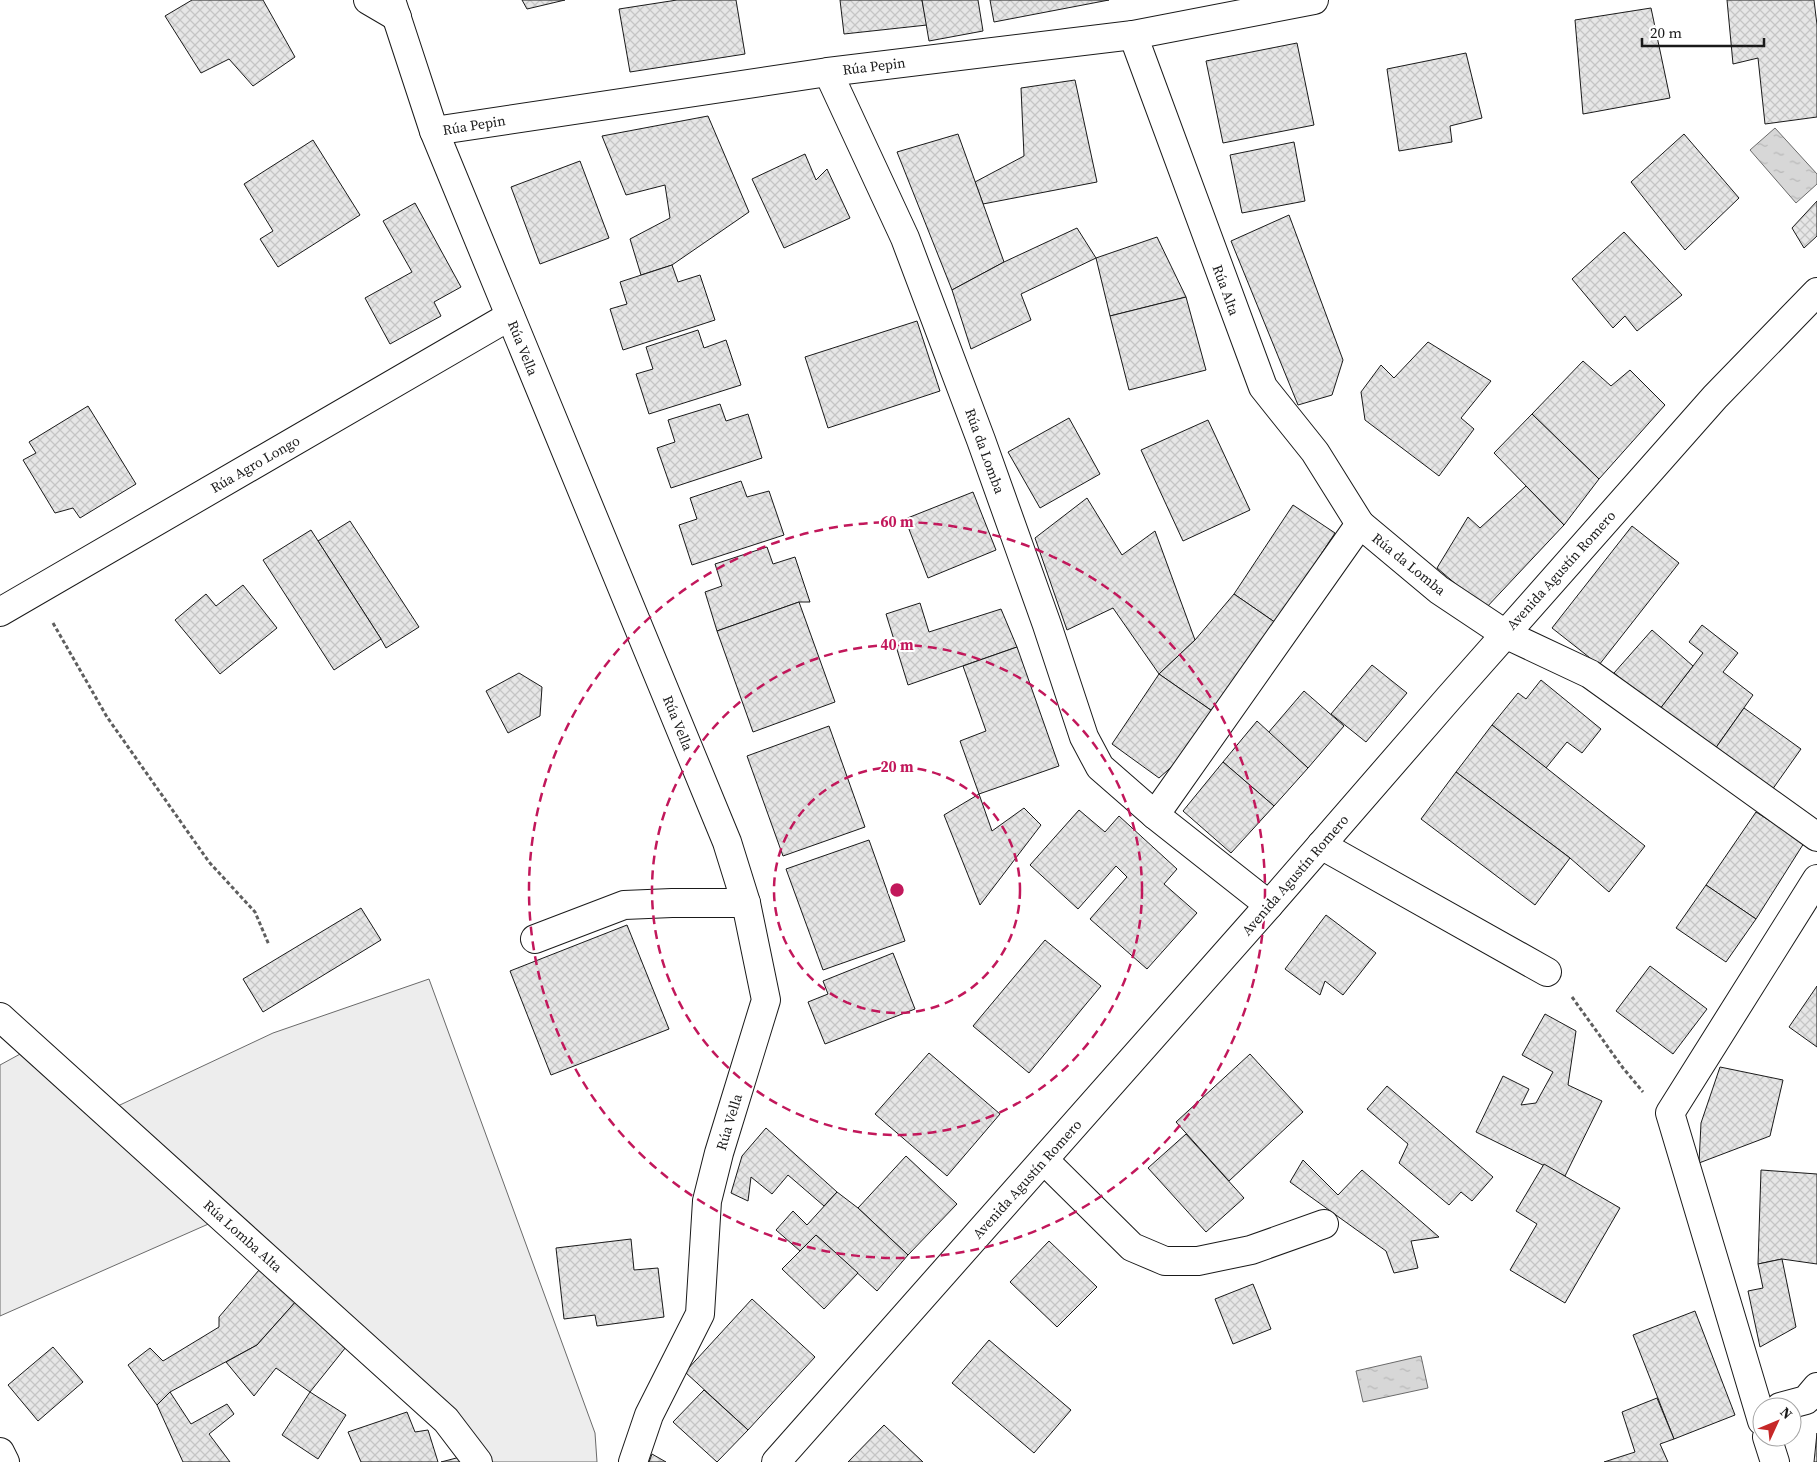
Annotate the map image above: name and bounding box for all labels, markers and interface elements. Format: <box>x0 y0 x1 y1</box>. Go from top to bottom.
scale bar <box>1642 15 1764 47</box>
text: 20 m <box>1650 22 1682 43</box>
street label: Rúa Pepin <box>841 52 907 80</box>
street label: Rúa Pepin <box>441 110 507 140</box>
street label: Rúa Alta <box>1208 262 1245 319</box>
street label: Rúa Vella <box>503 317 543 379</box>
street label: Rúa da Lomba <box>960 406 1010 497</box>
street label: Rúa Agro Longo <box>207 430 304 498</box>
street label: Avenida Agustín Romero <box>1502 506 1620 634</box>
text: 60 m <box>880 511 914 532</box>
street label: Rúa da Lomba <box>1368 528 1451 600</box>
text: 40 m <box>880 634 914 655</box>
street label: Rúa Vella <box>658 692 698 754</box>
text: 20 m <box>880 756 914 777</box>
street label: Avenida Agustín Romero <box>1237 810 1353 940</box>
centre of rings <box>888 881 906 899</box>
street label: Rúa Vella <box>711 1091 747 1153</box>
street label: Avenida Agustín Romero <box>968 1115 1086 1243</box>
street label: Rúa Lomba Alta <box>199 1195 287 1277</box>
north arrow <box>1752 1397 1802 1447</box>
text: N <box>1776 1402 1797 1424</box>

